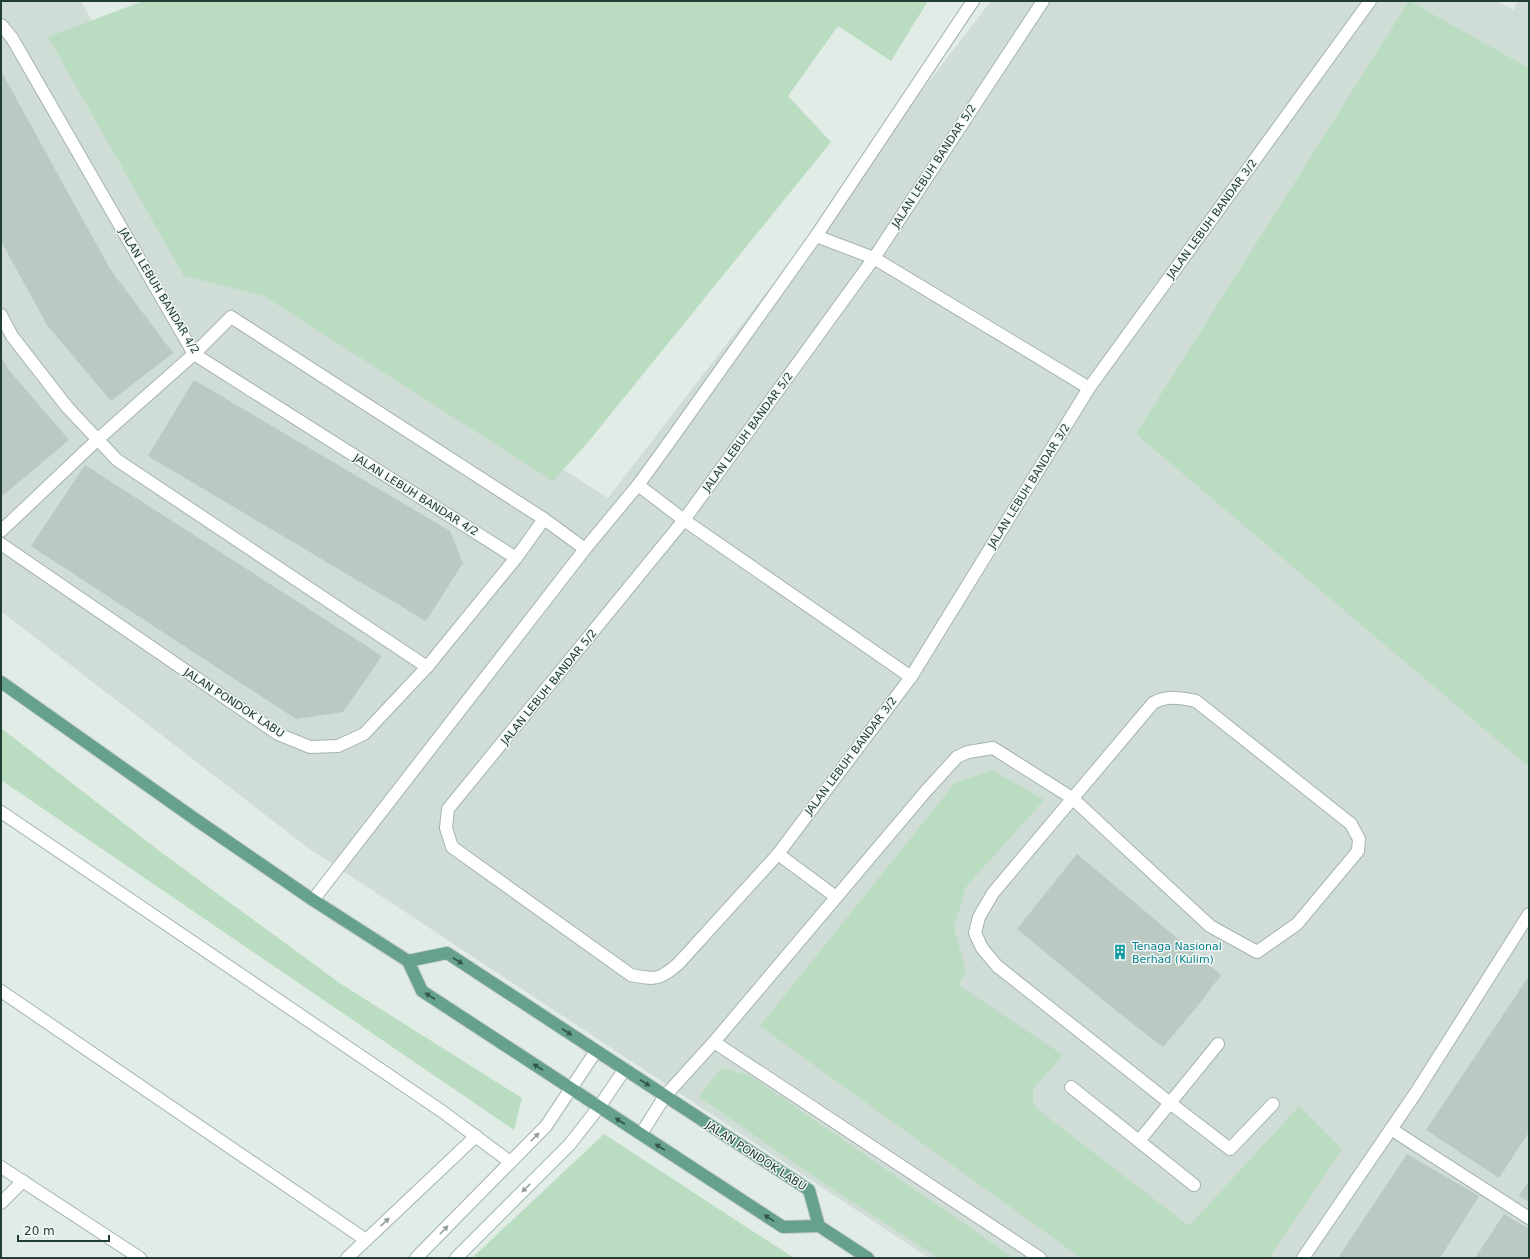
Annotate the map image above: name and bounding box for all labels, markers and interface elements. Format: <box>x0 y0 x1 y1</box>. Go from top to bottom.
street label: JALAN LEBUH BANDAR 5/2 <box>889 102 979 231</box>
street label: JALAN LEBUH BANDAR 3/2 <box>1164 157 1260 282</box>
street label: JALAN LEBUH BANDAR 4/2 <box>116 225 202 356</box>
street label: JALAN LEBUH BANDAR 5/2 <box>700 370 796 495</box>
street label: JALAN LEBUH BANDAR 3/2 <box>985 421 1073 552</box>
street label: JALAN LEBUH BANDAR 4/2 <box>350 451 481 539</box>
street label: JALAN LEBUH BANDAR 5/2 <box>498 627 600 748</box>
street label: JALAN PONDOK LABU <box>181 665 287 740</box>
street label: JALAN LEBUH BANDAR 3/2 <box>802 694 900 818</box>
place label: Tenaga Nasional Berhad (Kulim) <box>1131 940 1222 966</box>
building icon: Tenaga Nasional Berhad (Kulim) <box>1111 943 1129 961</box>
one-way arrow <box>453 957 463 965</box>
one-way arrow <box>424 992 435 1000</box>
one-way arrow <box>562 1028 572 1036</box>
one-way arrow <box>533 1063 543 1071</box>
one-way arrow <box>640 1079 650 1087</box>
one-way arrow <box>614 1117 626 1124</box>
street label: JALAN PONDOK LABU <box>703 1118 809 1193</box>
one-way arrow <box>530 1132 540 1142</box>
one-way arrow <box>655 1143 665 1151</box>
one-way arrow <box>521 1183 531 1193</box>
one-way arrow <box>764 1214 774 1222</box>
scale bar <box>18 1217 109 1243</box>
one-way arrow <box>380 1217 390 1226</box>
text: 20 m <box>24 1224 55 1238</box>
one-way arrow <box>439 1225 449 1235</box>

